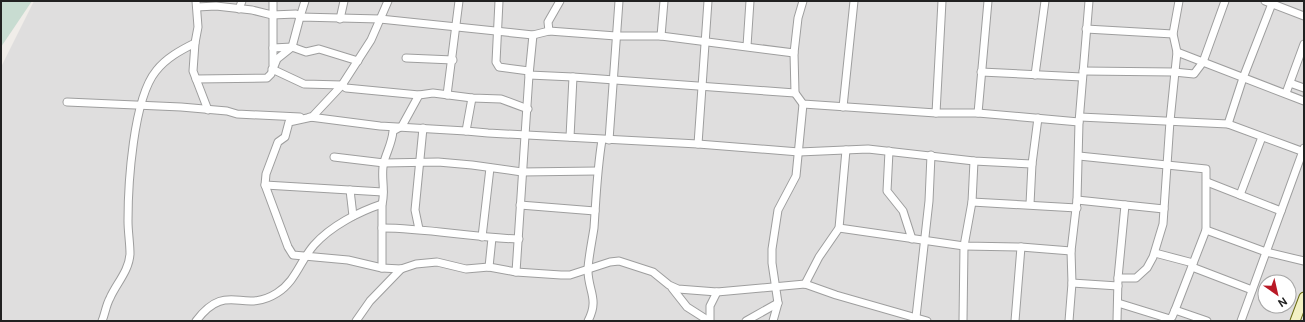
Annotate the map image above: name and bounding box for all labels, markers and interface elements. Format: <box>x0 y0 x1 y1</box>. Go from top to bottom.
north arrow <box>1257 274 1297 314</box>
text: N <box>1275 294 1290 310</box>

